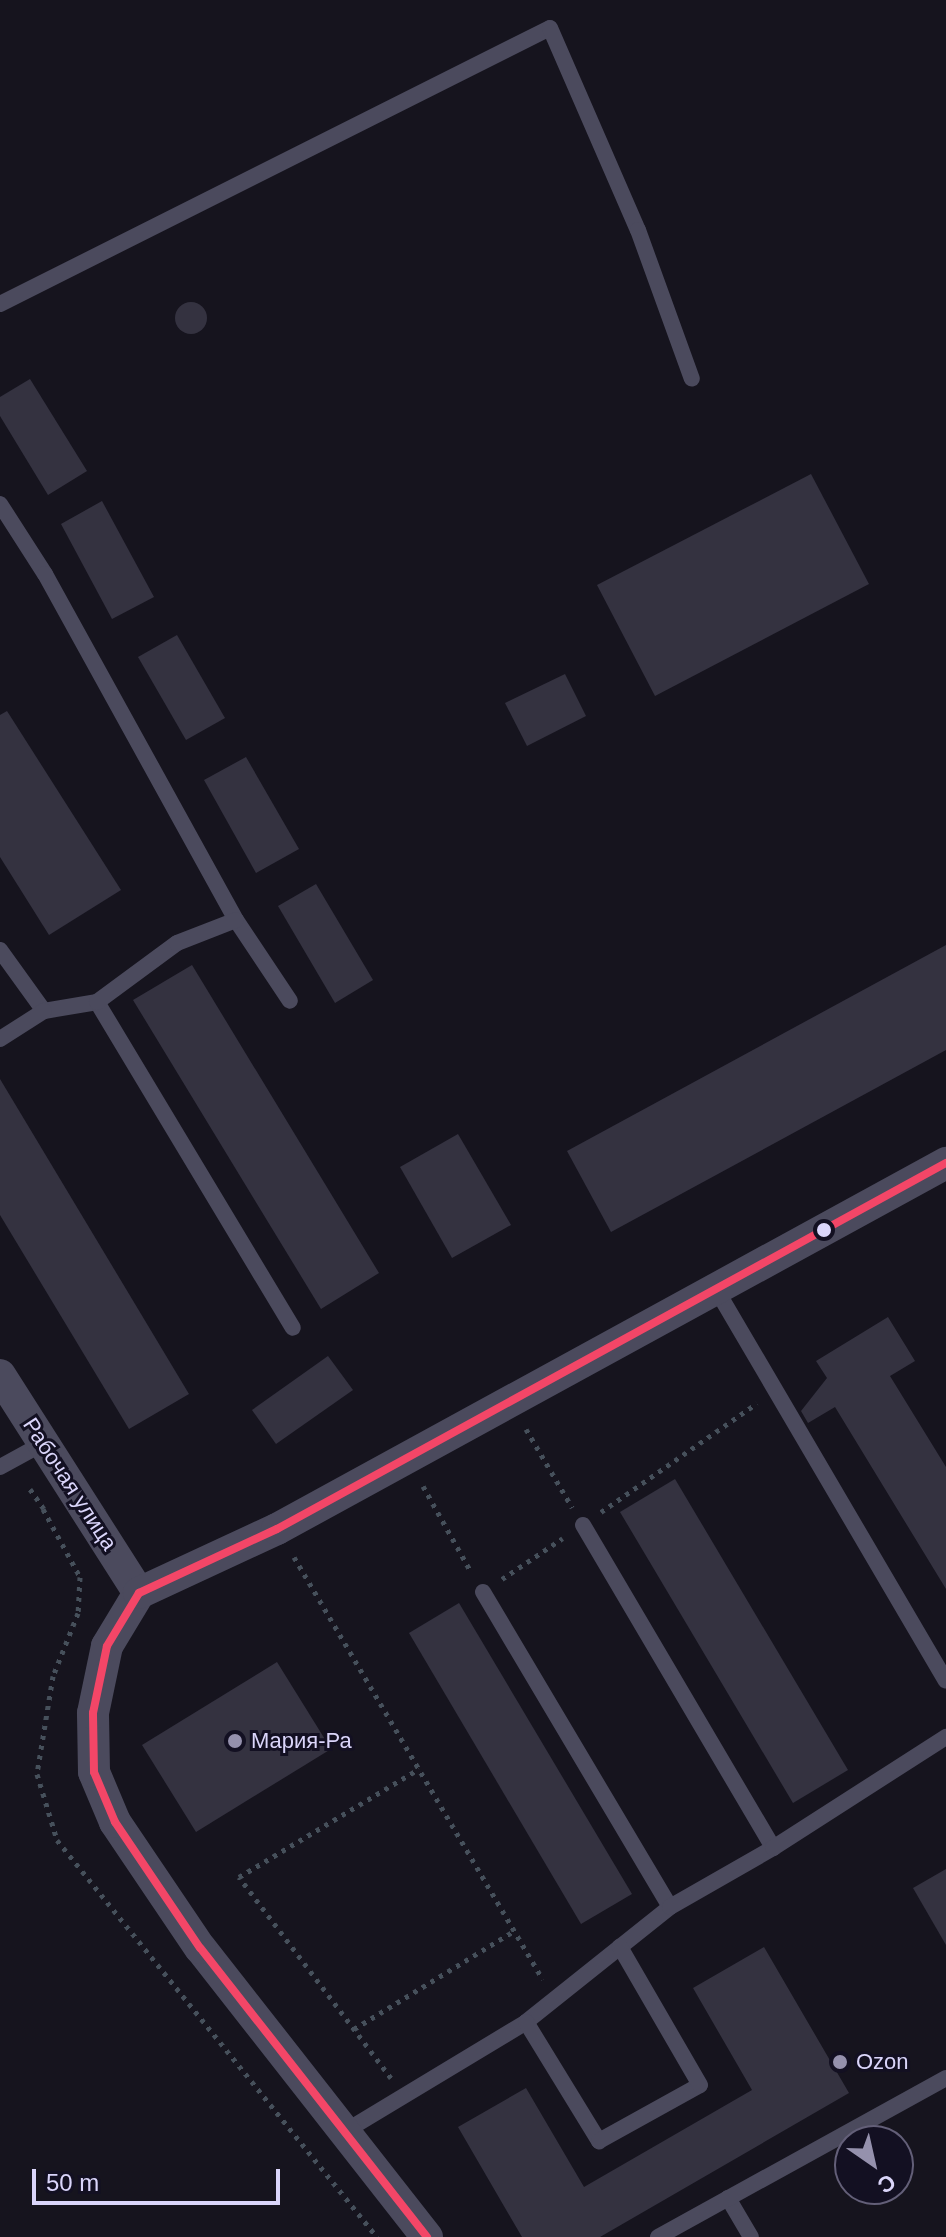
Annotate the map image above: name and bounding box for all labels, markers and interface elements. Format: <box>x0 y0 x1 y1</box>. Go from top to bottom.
unlabelled marker <box>816 1222 832 1238</box>
street label: Рабочая улица <box>17 1413 123 1555</box>
place label: Мария-Ра <box>251 1728 352 1754</box>
marker: Мария-Ра <box>226 1732 244 1750</box>
place label: Ozon <box>856 2049 909 2075</box>
marker: Ozon <box>831 2053 849 2071</box>
north arrow <box>834 2125 914 2205</box>
scale bar <box>36 2153 284 2203</box>
text: 50 m <box>46 2169 99 2196</box>
text: С <box>873 2169 900 2198</box>

